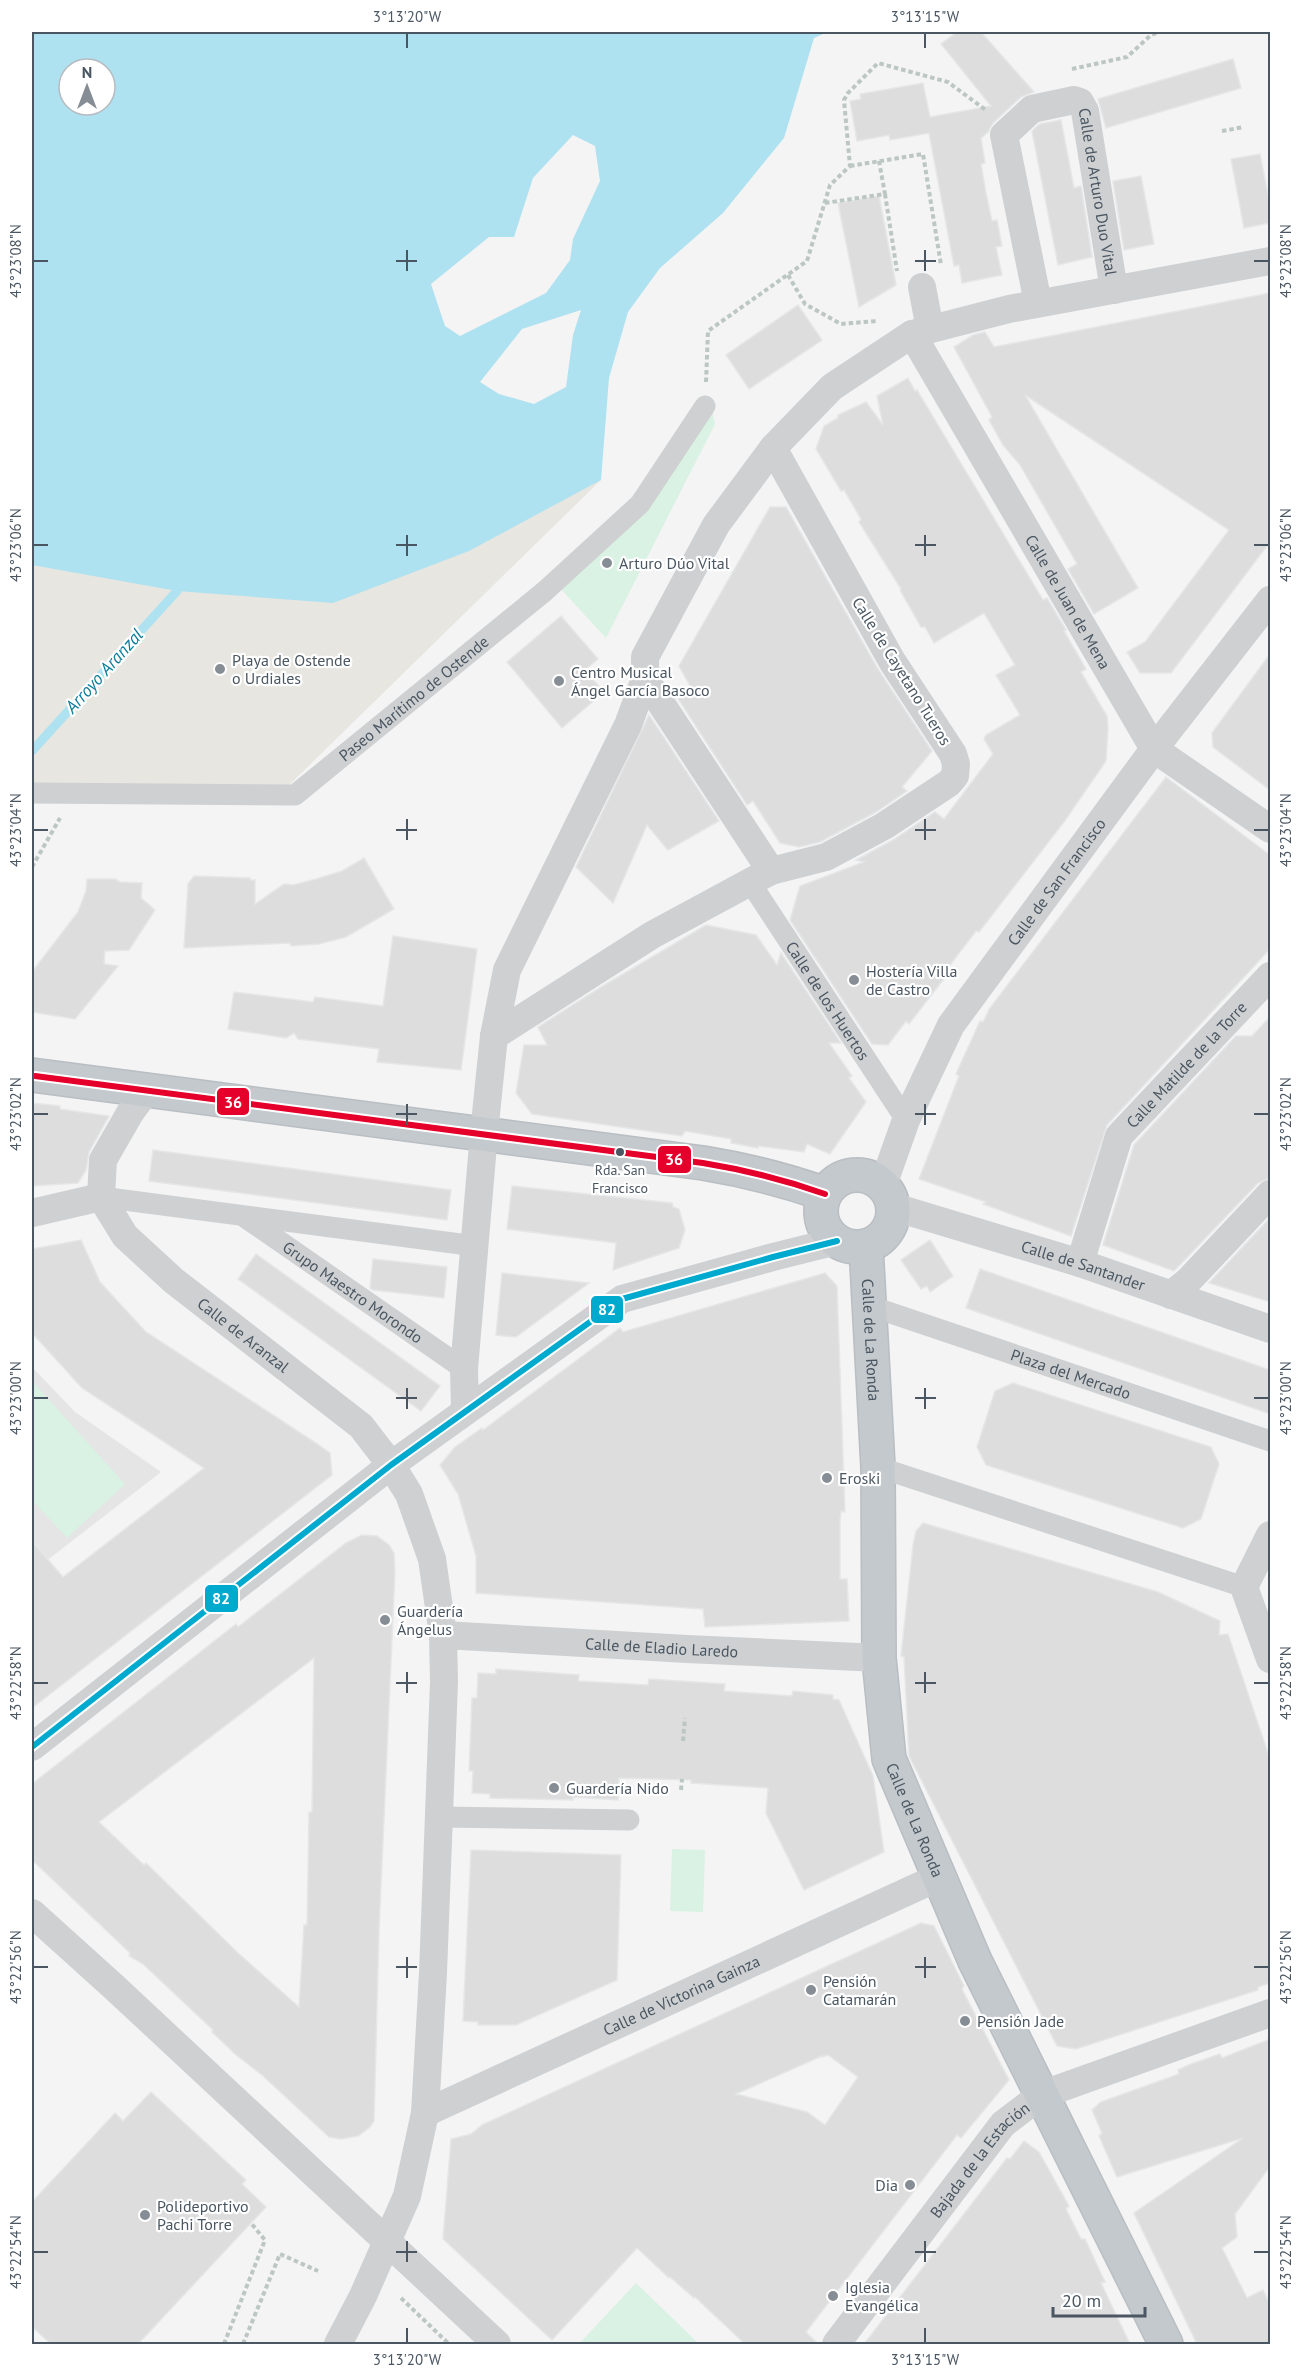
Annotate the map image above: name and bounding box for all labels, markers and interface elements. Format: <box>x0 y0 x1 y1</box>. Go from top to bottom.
text: 3°13'20"W <box>373 7 442 26</box>
text: 3°13'15"W <box>891 7 960 26</box>
north arrow <box>57 57 117 117</box>
text: N <box>82 62 92 82</box>
street label: Calle de Arturo Duo Vital <box>1075 106 1122 277</box>
text: 43°23'08"N <box>6 224 25 298</box>
text: 43°23'08"N <box>1276 224 1295 298</box>
text: 43°23'06"N <box>6 508 25 582</box>
text: 43°23'06"N <box>1276 508 1295 582</box>
street label: Calle de Juan de Mena <box>1021 531 1115 673</box>
place label: Arturo Dúo Vital <box>619 553 730 573</box>
marker: Arturo Dúo Vital <box>600 556 614 570</box>
street label: Calle de Cayetano Tueros <box>848 593 956 749</box>
water label: Arroyo Aranzal <box>59 623 148 719</box>
street label: Paseo Marítimo de Ostende <box>335 631 492 765</box>
place label: Playa de Ostende o Urdiales <box>232 650 351 688</box>
marker: Playa de Ostende o Urdiales <box>213 662 227 676</box>
place label: Centro Musical Ángel García Basoco <box>571 662 710 700</box>
marker: Centro Musical Ángel García Basoco <box>552 674 566 688</box>
text: 43°23'04"N <box>6 793 25 867</box>
text: 43°23'04"N <box>1276 793 1295 867</box>
street label: Calle de San Francisco <box>1003 814 1110 949</box>
street label: Calle de los Huertos <box>782 938 874 1064</box>
place label: Hostería Villa de Castro <box>866 961 958 999</box>
marker: Hostería Villa de Castro <box>847 973 861 987</box>
street label: Calle Matilde de la Torre <box>1122 997 1251 1132</box>
text: 43°23'02"N <box>6 1077 25 1151</box>
text: 43°23'02"N <box>1276 1077 1295 1151</box>
line badge: 36 <box>216 1087 250 1116</box>
text: 36 <box>224 1092 242 1112</box>
line badge: 36 <box>657 1145 692 1174</box>
marker: Rda. San Francisco <box>614 1146 626 1158</box>
text: 36 <box>665 1149 683 1169</box>
place label: Rda. San Francisco <box>592 1161 648 1197</box>
street label: Calle de Santander <box>1019 1236 1148 1295</box>
street label: Grupo Maestro Morondo <box>279 1237 427 1347</box>
street label: Calle de La Ronda <box>858 1278 884 1402</box>
street label: Calle de Aranzal <box>194 1293 293 1377</box>
line badge: 82 <box>590 1295 624 1324</box>
text: 82 <box>598 1299 616 1319</box>
street label: Plaza del Mercado <box>1008 1344 1133 1403</box>
text: 43°23'00"N <box>6 1361 25 1435</box>
text: 43°23'00"N <box>1276 1361 1295 1435</box>
place label: Eroski <box>839 1468 880 1488</box>
marker: Eroski <box>820 1471 834 1485</box>
line badge: 82 <box>204 1584 239 1613</box>
text: 82 <box>212 1588 230 1608</box>
place label: Guardería Ángelus <box>397 1601 463 1639</box>
marker: Guardería Ángelus <box>378 1613 392 1627</box>
street label: Calle de Eladio Laredo <box>585 1633 739 1661</box>
text: 43°22'58"N <box>6 1646 25 1720</box>
text: 43°22'58"N <box>1276 1646 1295 1720</box>
street label: Calle de La Ronda <box>882 1760 948 1880</box>
place label: Guardería Nido <box>566 1778 669 1798</box>
marker: Guardería Nido <box>547 1781 561 1795</box>
text: 43°22'56"N <box>6 1930 25 2004</box>
text: 43°22'56"N <box>1276 1930 1295 2004</box>
street label: Calle de Victorina Gainza <box>600 1951 763 2040</box>
place label: Pensión Catamarán <box>823 1971 896 2009</box>
marker: Pensión Catamarán <box>804 1983 818 1997</box>
place label: Pensión Jade <box>977 2011 1064 2031</box>
marker: Pensión Jade <box>958 2014 972 2028</box>
street label: Bajada de la Estación <box>925 2097 1033 2222</box>
place label: Dia <box>875 2175 898 2195</box>
marker: Dia <box>903 2178 917 2192</box>
place label: Polideportivo Pachi Torre <box>157 2196 249 2234</box>
marker: Polideportivo Pachi Torre <box>138 2208 152 2222</box>
text: 43°22'54"N <box>6 2215 25 2289</box>
text: 43°22'54"N <box>1276 2215 1295 2289</box>
place label: Iglesia Evangélica <box>845 2277 919 2315</box>
scale bar <box>1053 2280 1144 2318</box>
marker: Iglesia Evangélica <box>826 2289 840 2303</box>
text: 20 m <box>1062 2289 1101 2312</box>
text: 3°13'20"W <box>373 2350 442 2369</box>
text: 3°13'15"W <box>891 2350 960 2369</box>

